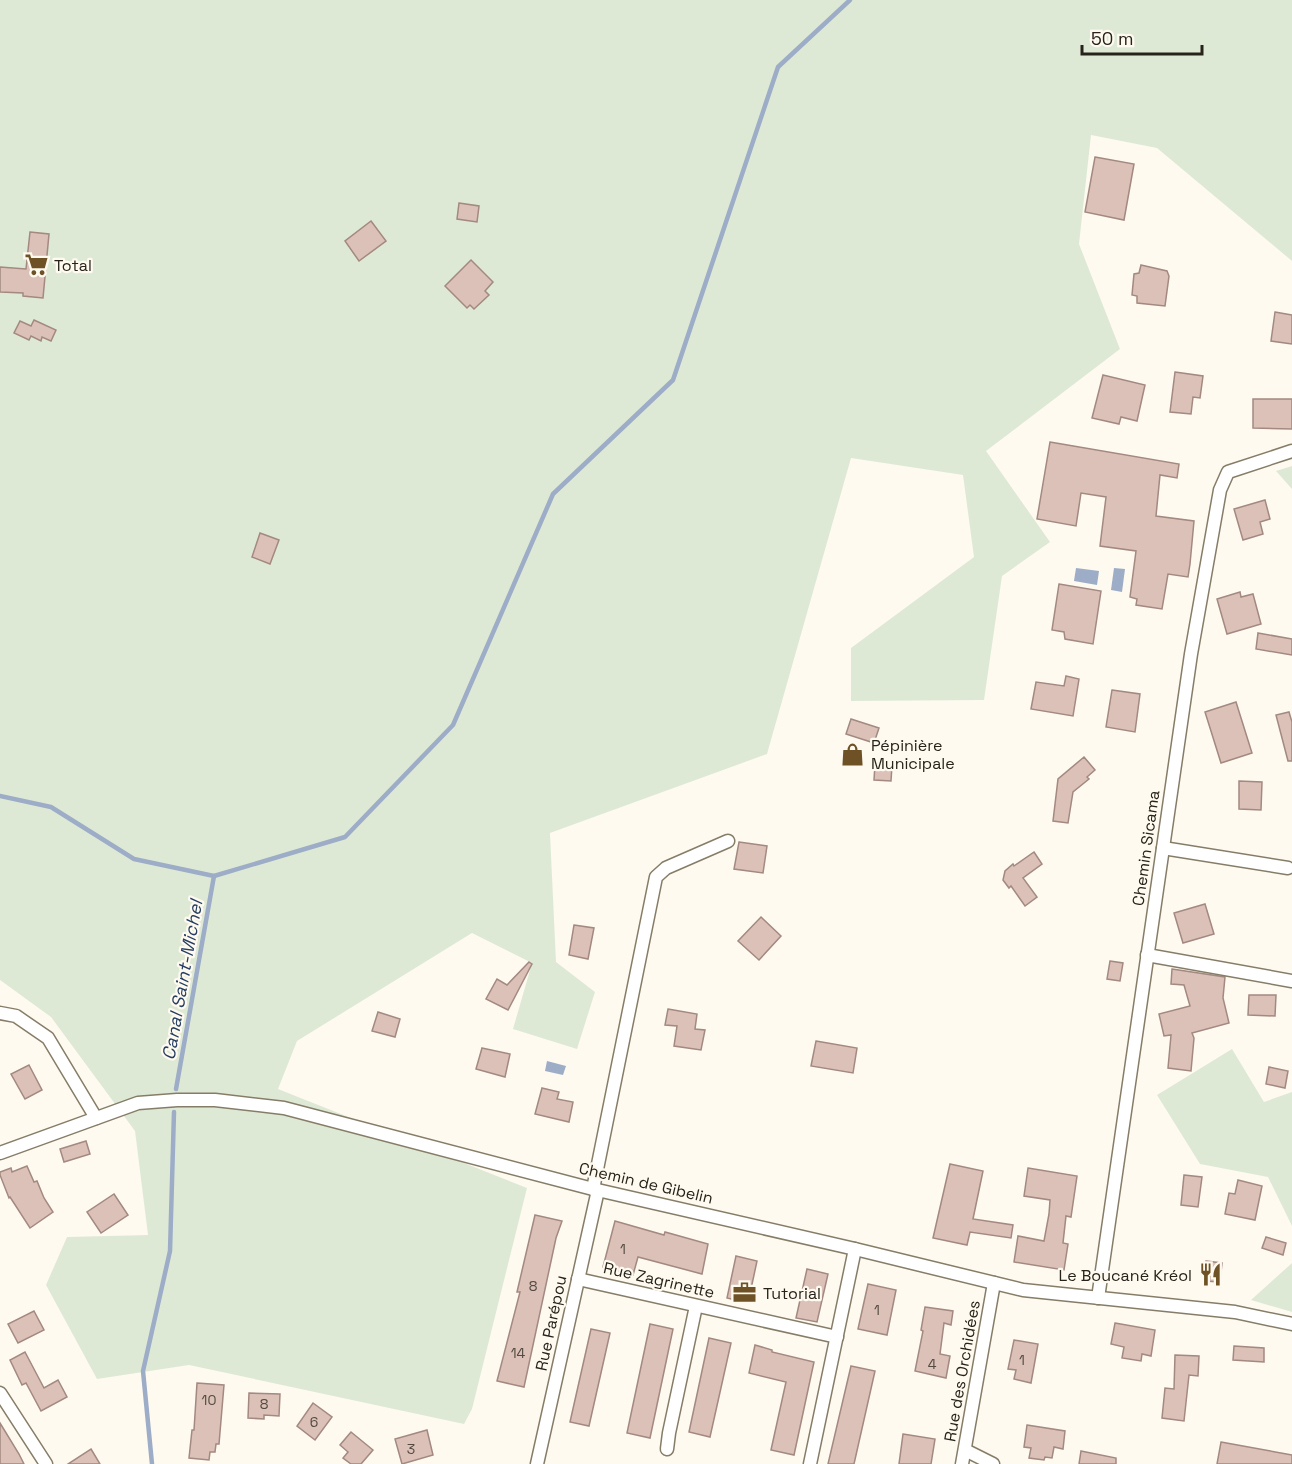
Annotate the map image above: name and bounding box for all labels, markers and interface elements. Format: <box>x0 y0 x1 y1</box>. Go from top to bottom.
scale bar <box>1082 18 1202 56</box>
text: 50 m <box>1091 27 1133 50</box>
supermarket icon: Total <box>23 252 49 278</box>
place label: Total <box>54 255 92 276</box>
place label: Pépinière Municipale <box>871 735 955 774</box>
shop icon: Pépinière Municipale <box>840 741 866 767</box>
street label: Chemin Sicama <box>1127 789 1165 907</box>
water label: Canal Saint-Michel <box>157 896 208 1062</box>
street label: Chemin de Gibelin <box>577 1157 715 1209</box>
house number: 1 <box>620 1240 626 1258</box>
street label: Rue Zagrinette <box>601 1257 717 1303</box>
restaurant icon: Le Boucané Kréol <box>1197 1262 1223 1288</box>
place label: Le Boucané Kréol <box>1059 1265 1192 1286</box>
street label: Rue Parépou <box>531 1273 571 1373</box>
house number: 8 <box>529 1277 538 1295</box>
office icon: Tutorial <box>732 1280 758 1306</box>
place label: Tutorial <box>763 1283 821 1304</box>
street label: Rue des Orchidées <box>939 1299 985 1443</box>
house number: 1 <box>874 1301 880 1319</box>
house number: 14 <box>511 1344 526 1362</box>
house number: 1 <box>1019 1351 1025 1369</box>
house number: 4 <box>928 1355 937 1373</box>
house number: 10 <box>202 1391 216 1409</box>
house number: 8 <box>260 1395 269 1413</box>
house number: 6 <box>310 1413 318 1431</box>
house number: 3 <box>407 1440 415 1458</box>

